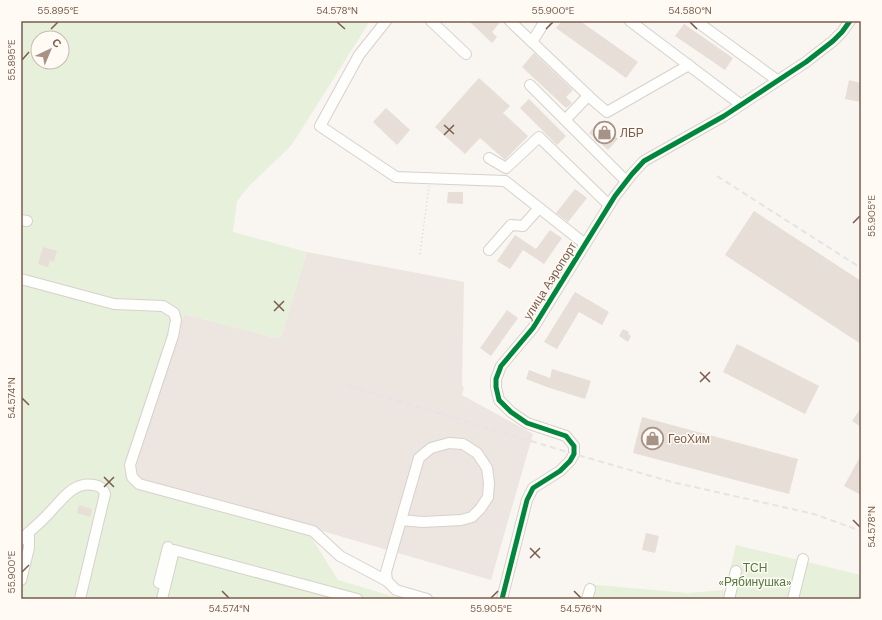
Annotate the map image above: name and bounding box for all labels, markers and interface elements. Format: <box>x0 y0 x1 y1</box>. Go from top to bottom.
text: 55.895°E <box>37 4 79 17</box>
text: 54.578°N <box>316 4 358 17</box>
text: 55.900°E <box>532 4 575 17</box>
text: 54.580°N <box>668 4 712 17</box>
north arrow <box>30 30 70 70</box>
text: С <box>49 35 65 51</box>
text: 55.895°E <box>5 39 18 81</box>
shop icon: ЛБР <box>592 120 618 146</box>
place label: ЛБР <box>620 125 644 141</box>
text: 55.905°E <box>865 195 878 237</box>
street label: улица Аэропорт <box>520 239 581 323</box>
text: 54.574°N <box>5 377 18 419</box>
shop icon: ГеоХим <box>640 426 666 452</box>
place label: ГеоХим <box>668 431 710 447</box>
text: 54.578°N <box>865 506 878 548</box>
text: 55.900°E <box>5 550 18 593</box>
park label: ТСН «Рябинушка» <box>719 560 791 590</box>
text: 54.574°N <box>208 602 250 615</box>
text: 55.905°E <box>470 602 512 615</box>
text: 54.576°N <box>560 602 602 615</box>

